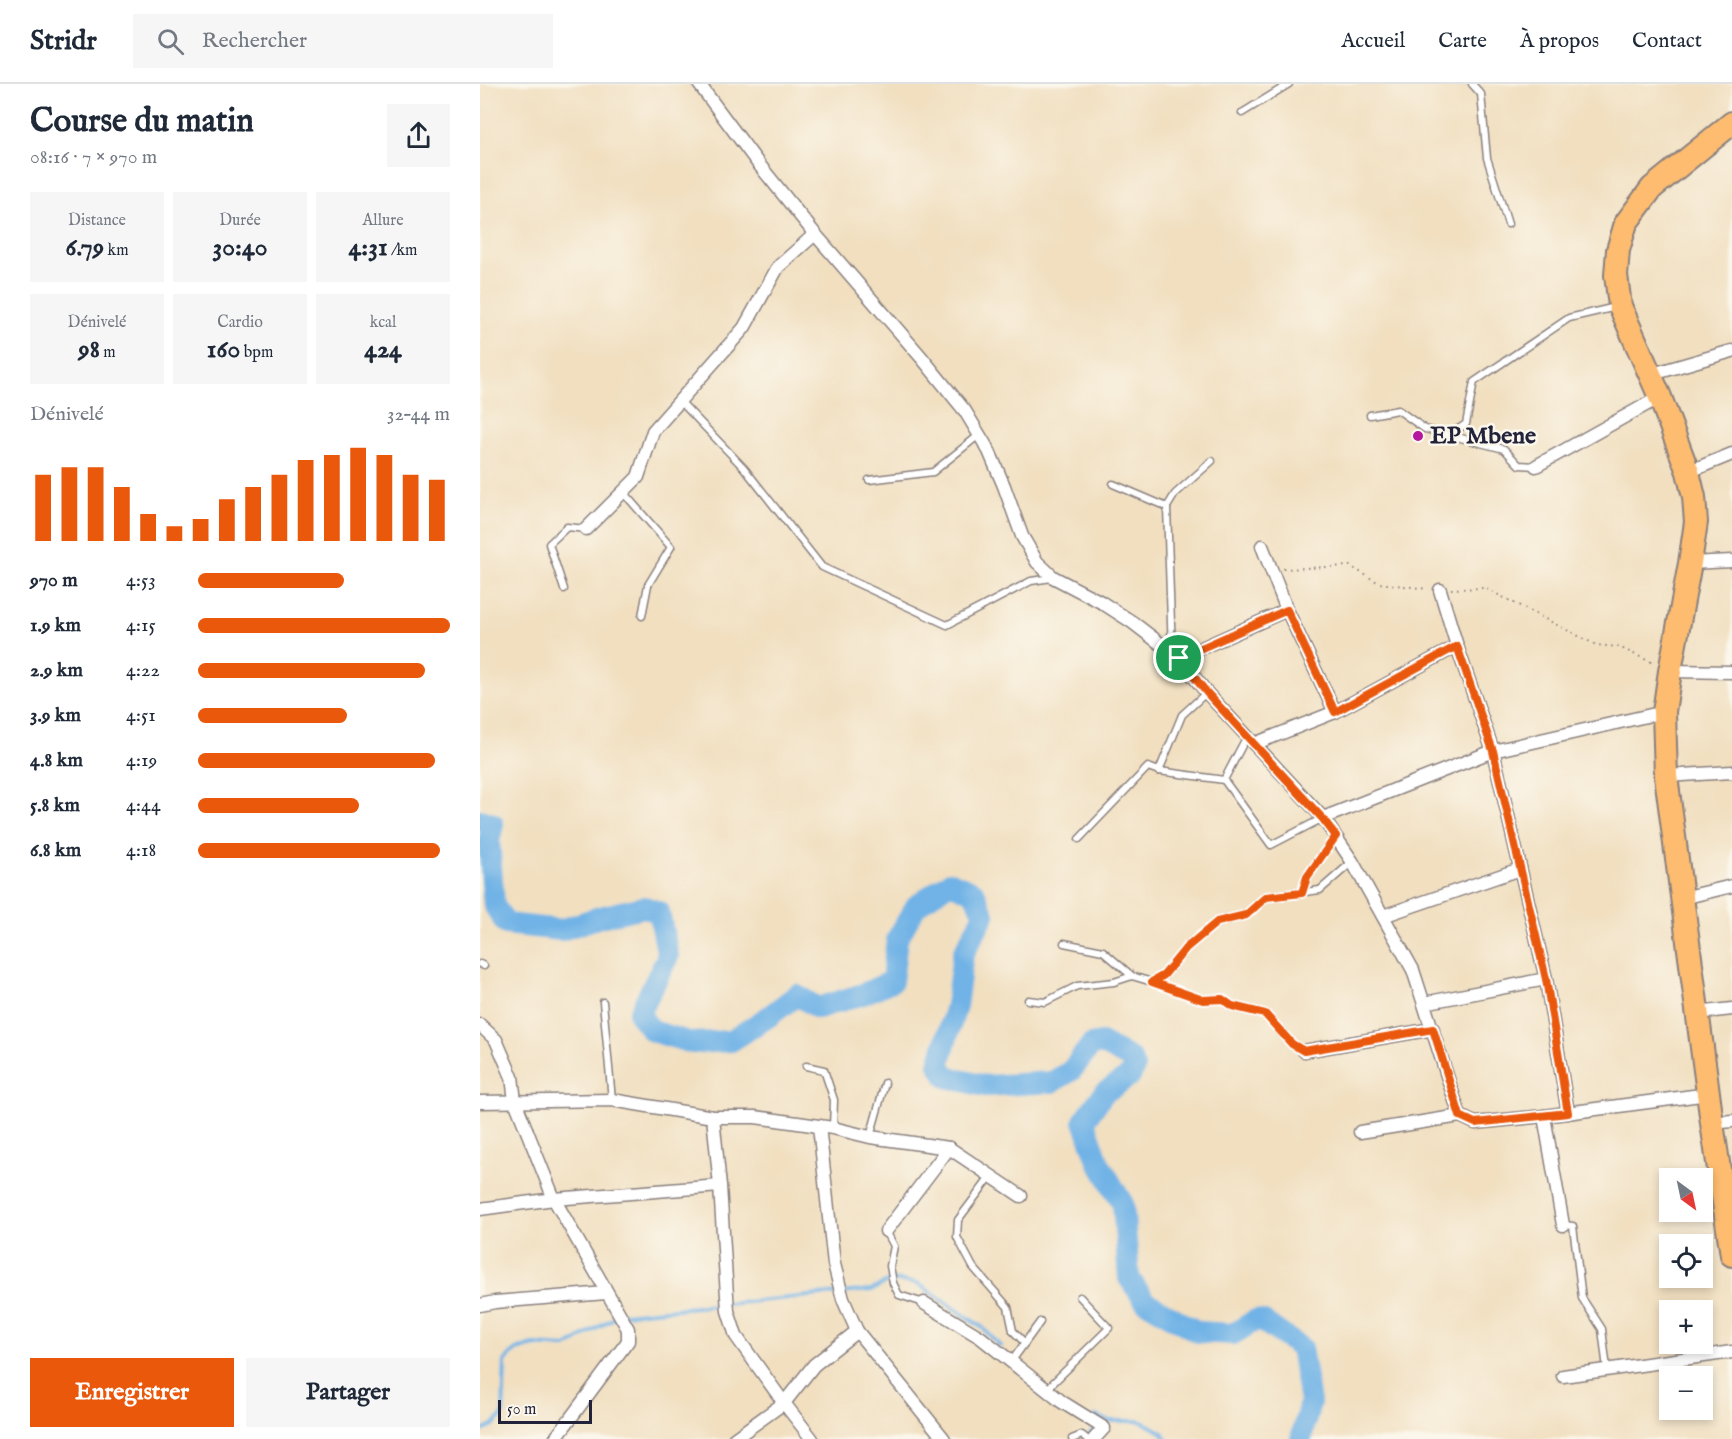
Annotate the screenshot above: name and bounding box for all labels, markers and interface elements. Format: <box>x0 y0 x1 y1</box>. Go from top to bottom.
search box <box>133 14 553 68</box>
text: Stridr <box>30 24 97 59</box>
icon: search <box>154 25 187 58</box>
text: Rechercher <box>202 27 307 55</box>
text: Accueil <box>1341 28 1405 55</box>
text: Carte <box>1438 28 1487 55</box>
text: À propos <box>1520 28 1599 55</box>
text: Contact <box>1632 28 1702 55</box>
text: Course du matin <box>30 101 254 143</box>
button: share <box>387 104 450 167</box>
text: 08:16 · 7 × 970 m <box>30 145 157 170</box>
text: Distance <box>68 211 126 231</box>
text: Durée <box>219 211 261 231</box>
text: Allure <box>362 211 404 231</box>
text: 6.79 <box>65 231 104 264</box>
text: 30:40 <box>213 231 267 264</box>
text: 4:31 <box>349 231 388 264</box>
text: km <box>104 241 129 261</box>
text: /km <box>388 241 417 261</box>
text: Dénivelé <box>68 313 126 333</box>
text: Cardio <box>217 313 263 333</box>
text: kcal <box>370 313 396 333</box>
text: 98 <box>78 333 100 366</box>
text: 160 <box>207 333 240 366</box>
text: 424 <box>364 333 402 366</box>
text: m <box>100 343 116 363</box>
text: bpm <box>240 343 273 363</box>
text: Dénivelé <box>30 402 104 427</box>
text: 32–44 m <box>387 402 450 427</box>
place label: EP Mbene <box>1430 421 1536 452</box>
marker: EP Mbene <box>1411 429 1425 443</box>
text: 970 m <box>30 568 78 593</box>
text: 4:53 <box>126 568 156 593</box>
text: 1.9 km <box>30 613 81 638</box>
text: 4:15 <box>126 613 156 638</box>
pin <box>1153 632 1204 683</box>
icon: arrive <box>1162 641 1195 674</box>
text: 2.9 km <box>30 658 83 683</box>
text: 4:22 <box>126 658 160 683</box>
text: 3.9 km <box>30 703 81 728</box>
text: 4:51 <box>126 703 156 728</box>
text: 4.8 km <box>30 748 83 773</box>
text: 4:19 <box>126 748 157 773</box>
text: 5.8 km <box>30 793 80 818</box>
text: 4:44 <box>126 793 161 818</box>
text: 6.8 km <box>30 838 81 863</box>
text: 4:18 <box>126 838 156 863</box>
north arrow <box>1659 1168 1713 1222</box>
map controls <box>1659 1168 1713 1420</box>
button: locate <box>1659 1234 1713 1288</box>
button: + <box>1659 1300 1713 1354</box>
button: Enregistrer <box>30 1358 234 1427</box>
button: Partager <box>246 1358 450 1427</box>
button: − <box>1659 1366 1713 1420</box>
scale bar <box>498 1397 592 1424</box>
text: 50 m <box>507 1400 536 1420</box>

